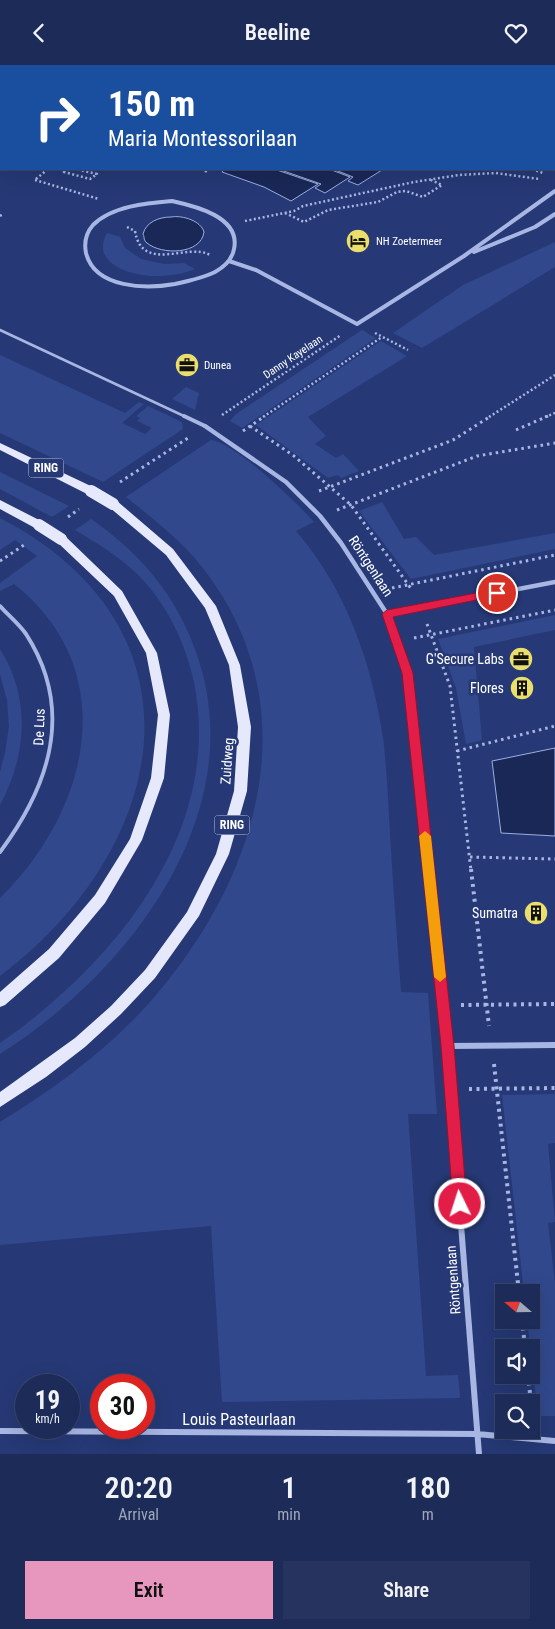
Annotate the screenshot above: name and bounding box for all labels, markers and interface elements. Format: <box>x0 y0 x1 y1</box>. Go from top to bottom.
icon: back <box>25 19 53 47</box>
icon: heart <box>502 19 530 47</box>
text: Beeline <box>245 20 310 45</box>
text: 150 m <box>108 84 195 125</box>
icon: right <box>25 85 90 150</box>
text: Maria Montessorilaan <box>108 126 297 151</box>
hotel icon: NH Zoetermeer <box>345 228 371 254</box>
place label: NH Zoetermeer <box>376 235 443 248</box>
street label: Danny Kayelaan <box>261 332 325 382</box>
office icon: Dunea <box>174 352 200 378</box>
place label: Dunea <box>204 359 231 372</box>
road number: RING <box>28 458 64 477</box>
street label: Röntgenlaan <box>345 533 397 599</box>
pin <box>476 572 518 614</box>
icon: arrive <box>483 579 511 607</box>
office icon: G'Secure Labs <box>508 646 534 672</box>
place label: G'Secure Labs <box>426 651 504 667</box>
building icon: Flores <box>509 675 535 701</box>
place label: Flores <box>470 680 504 696</box>
street label: De Lus <box>30 708 48 746</box>
street label: Zuidweg <box>217 737 237 785</box>
road number: RING <box>214 815 250 835</box>
building icon: Sumatra <box>523 900 549 926</box>
place label: Sumatra <box>472 905 518 921</box>
position arrow <box>433 1177 485 1229</box>
street label: Röntgenlaan <box>443 1245 463 1315</box>
north arrow <box>495 1284 540 1329</box>
map controls <box>495 1284 540 1439</box>
button: sound <box>495 1339 540 1384</box>
speed limit sign: 30 <box>90 1374 155 1439</box>
text: 19 <box>35 1386 60 1415</box>
button: search <box>495 1394 540 1439</box>
street label: Louis Pasteurlaan <box>182 1410 296 1429</box>
text: km/h <box>35 1412 60 1426</box>
text: 20:20 <box>104 1470 173 1505</box>
text: 1 <box>281 1470 297 1505</box>
text: 180 <box>405 1470 450 1505</box>
text: Arrival <box>118 1505 159 1524</box>
text: min <box>277 1505 301 1524</box>
text: m <box>422 1505 434 1524</box>
button: Exit <box>25 1561 273 1619</box>
button: Share <box>283 1561 530 1619</box>

